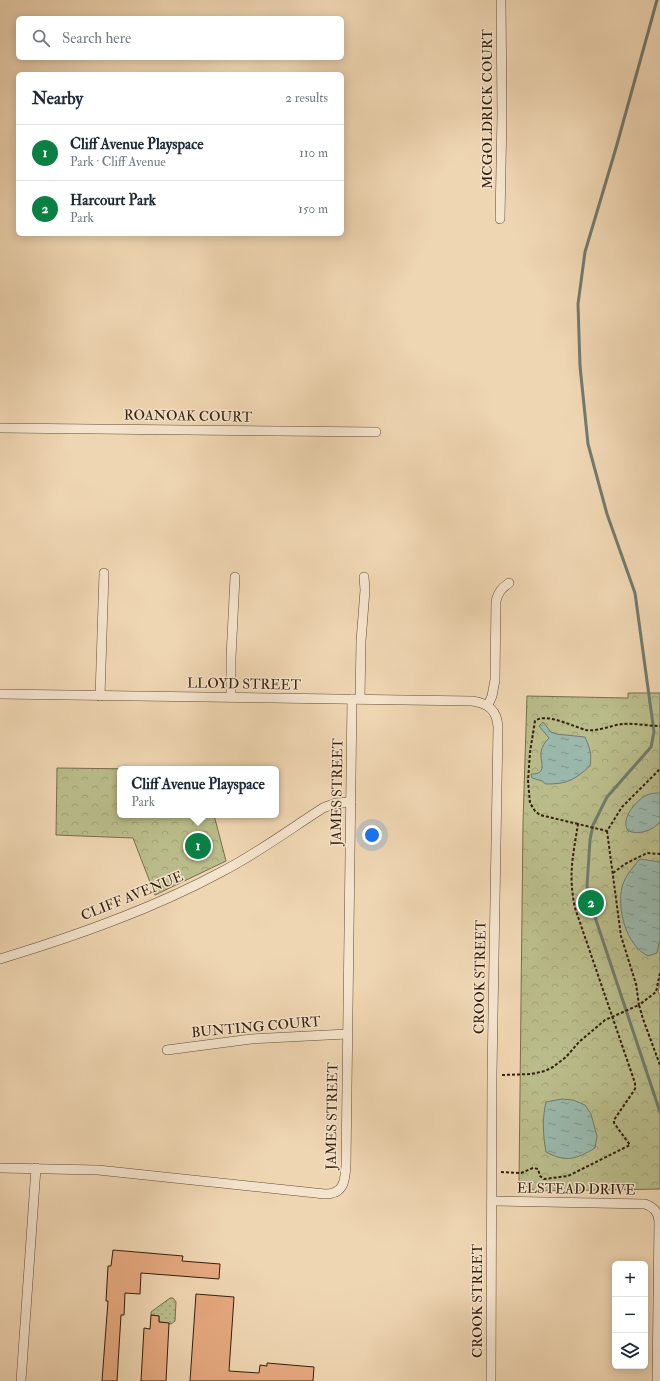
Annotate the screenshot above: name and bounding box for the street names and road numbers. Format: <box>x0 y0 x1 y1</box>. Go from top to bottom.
street label: MCGOLDRICK COURT <box>479 28 496 189</box>
street label: ROANOAK COURT <box>124 406 253 426</box>
street label: LLOYD STREET <box>187 675 302 694</box>
street label: JAMES STREET <box>328 737 346 847</box>
street label: CLIFF AVENUE <box>78 868 186 924</box>
street label: CROOK STREET <box>471 919 490 1034</box>
street label: BUNTING COURT <box>191 1013 322 1041</box>
street label: JAMES STREET <box>323 1061 341 1171</box>
street label: ELSTEAD DRIVE <box>517 1179 635 1199</box>
street label: CROOK STREET <box>469 1243 486 1358</box>

